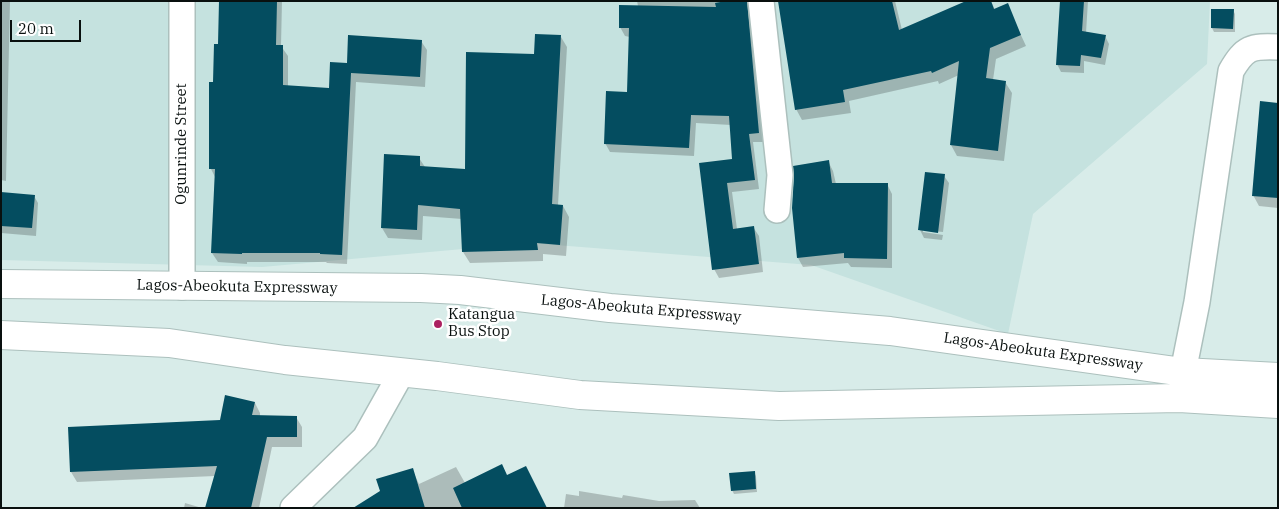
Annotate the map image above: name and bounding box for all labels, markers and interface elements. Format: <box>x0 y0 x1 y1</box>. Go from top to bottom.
scale bar <box>12 10 84 42</box>
text: 20 m <box>18 19 54 38</box>
street label: Ogunrinde Street <box>173 83 191 205</box>
street label: Lagos-Abeokuta Expressway <box>136 276 338 298</box>
street label: Lagos-Abeokuta Expressway <box>540 291 742 327</box>
place label: Katangua Bus Stop <box>448 306 515 341</box>
marker: Katangua Bus Stop <box>432 318 444 330</box>
street label: Lagos-Abeokuta Expressway <box>942 329 1144 375</box>

